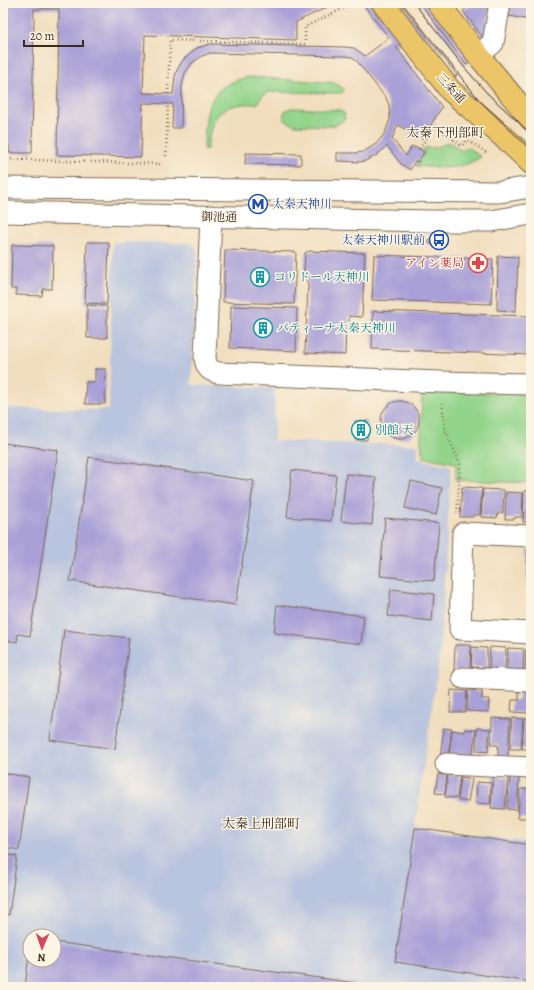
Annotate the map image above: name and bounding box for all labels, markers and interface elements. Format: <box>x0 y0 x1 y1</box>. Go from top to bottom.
scale bar <box>24 22 83 48</box>
text: 20 m <box>30 28 54 44</box>
street label: 三条通 <box>433 69 469 107</box>
district label: 太秦下刑部町 <box>406 124 484 141</box>
metro station icon: 太秦天神川 <box>247 193 269 215</box>
place label: 太秦天神川 <box>272 196 332 212</box>
street label: 御池通 <box>201 209 237 225</box>
bus stop icon: 太秦天神川駅前 <box>428 229 450 251</box>
place label: 太秦天神川駅前 <box>341 232 425 248</box>
pharmacy icon: アイン薬局 <box>467 252 489 274</box>
place label: アイン薬局 <box>405 255 464 271</box>
building icon: コリドール天神川 <box>249 266 271 288</box>
place label: コリドール天神川 <box>274 269 370 285</box>
building icon: パティーナ太秦天神川 <box>252 317 274 339</box>
place label: パティーナ太秦天神川 <box>277 320 396 336</box>
building icon: 別館 天 <box>350 419 372 441</box>
place label: 別館 天 <box>375 422 413 438</box>
district label: 太秦上刑部町 <box>222 815 300 832</box>
north arrow <box>22 928 62 968</box>
text: N <box>37 950 46 965</box>

